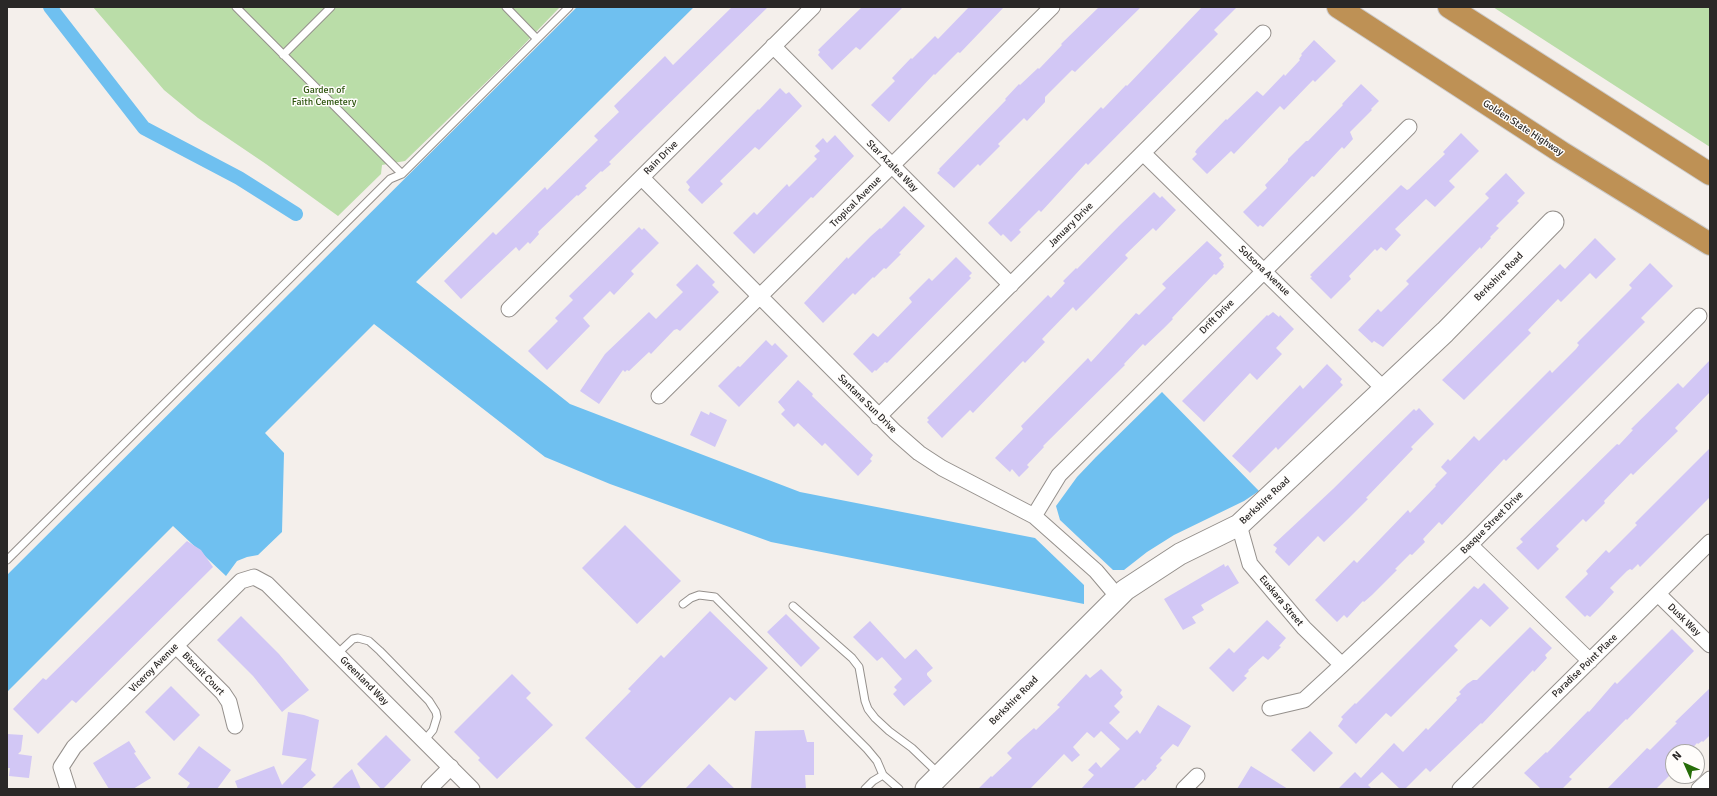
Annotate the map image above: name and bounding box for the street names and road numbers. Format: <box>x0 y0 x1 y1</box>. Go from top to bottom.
street label: Golden State Highway <box>1480 97 1566 159</box>
street label: Rain Drive <box>641 138 681 178</box>
street label: Star Azalea Way <box>864 138 920 194</box>
street label: Tropical Avenue <box>828 174 884 230</box>
street label: January Drive <box>1046 200 1096 250</box>
street label: Solsona Avenue <box>1236 243 1292 299</box>
street label: Berkshire Road <box>1472 250 1526 304</box>
street label: Drift Drive <box>1197 297 1237 337</box>
street label: Santana Sun Drive <box>835 372 899 436</box>
street label: Berkshire Road <box>1237 475 1293 527</box>
street label: Basque Street Drive <box>1458 489 1526 557</box>
street label: Euskara Street <box>1256 573 1306 629</box>
street label: Dusk Way <box>1665 601 1703 639</box>
street label: Paradise Point Place <box>1550 632 1620 700</box>
street label: Viceroy Avenue <box>127 641 181 695</box>
street label: Biscuit Court <box>179 650 227 698</box>
street label: Greenland Way <box>337 654 391 708</box>
street label: Berkshire Road <box>987 674 1041 728</box>

